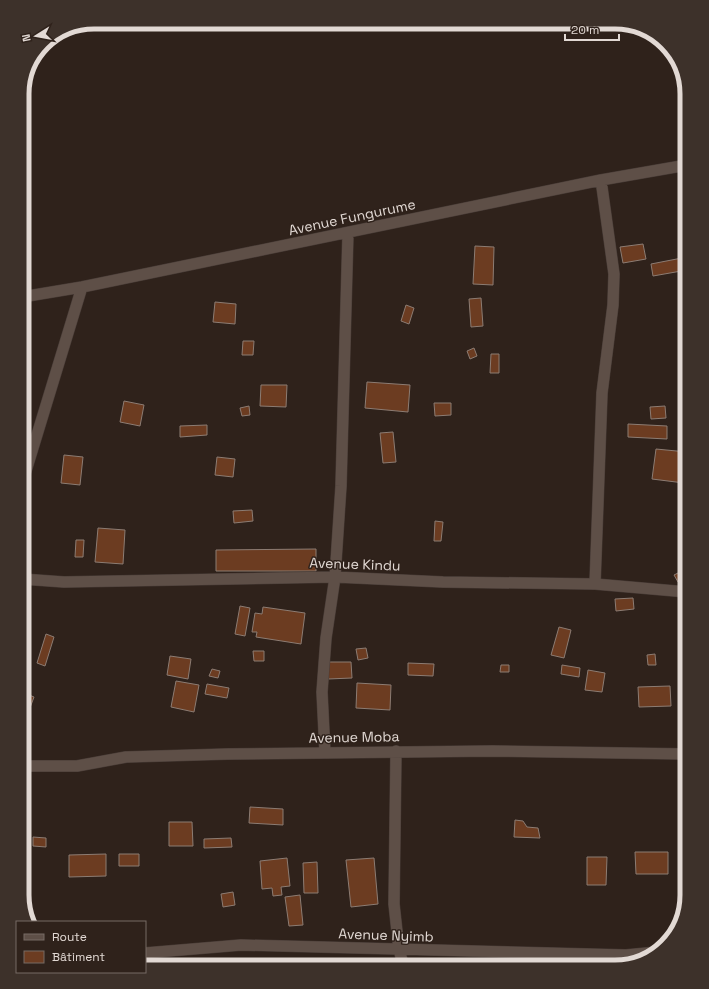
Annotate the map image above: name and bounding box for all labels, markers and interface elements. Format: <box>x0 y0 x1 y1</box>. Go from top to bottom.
north arrow <box>16 16 56 56</box>
scale bar <box>565 16 619 42</box>
text: 20 m <box>571 22 599 38</box>
text: N <box>19 33 34 43</box>
street label: Avenue Fungurume <box>287 195 417 239</box>
street label: Avenue Kindu <box>309 553 401 575</box>
street label: Avenue Moba <box>308 727 400 747</box>
legend <box>16 921 146 973</box>
street label: Avenue Nyimb <box>338 924 434 946</box>
text: Route <box>52 929 87 945</box>
text: Bâtiment <box>52 949 105 965</box>

